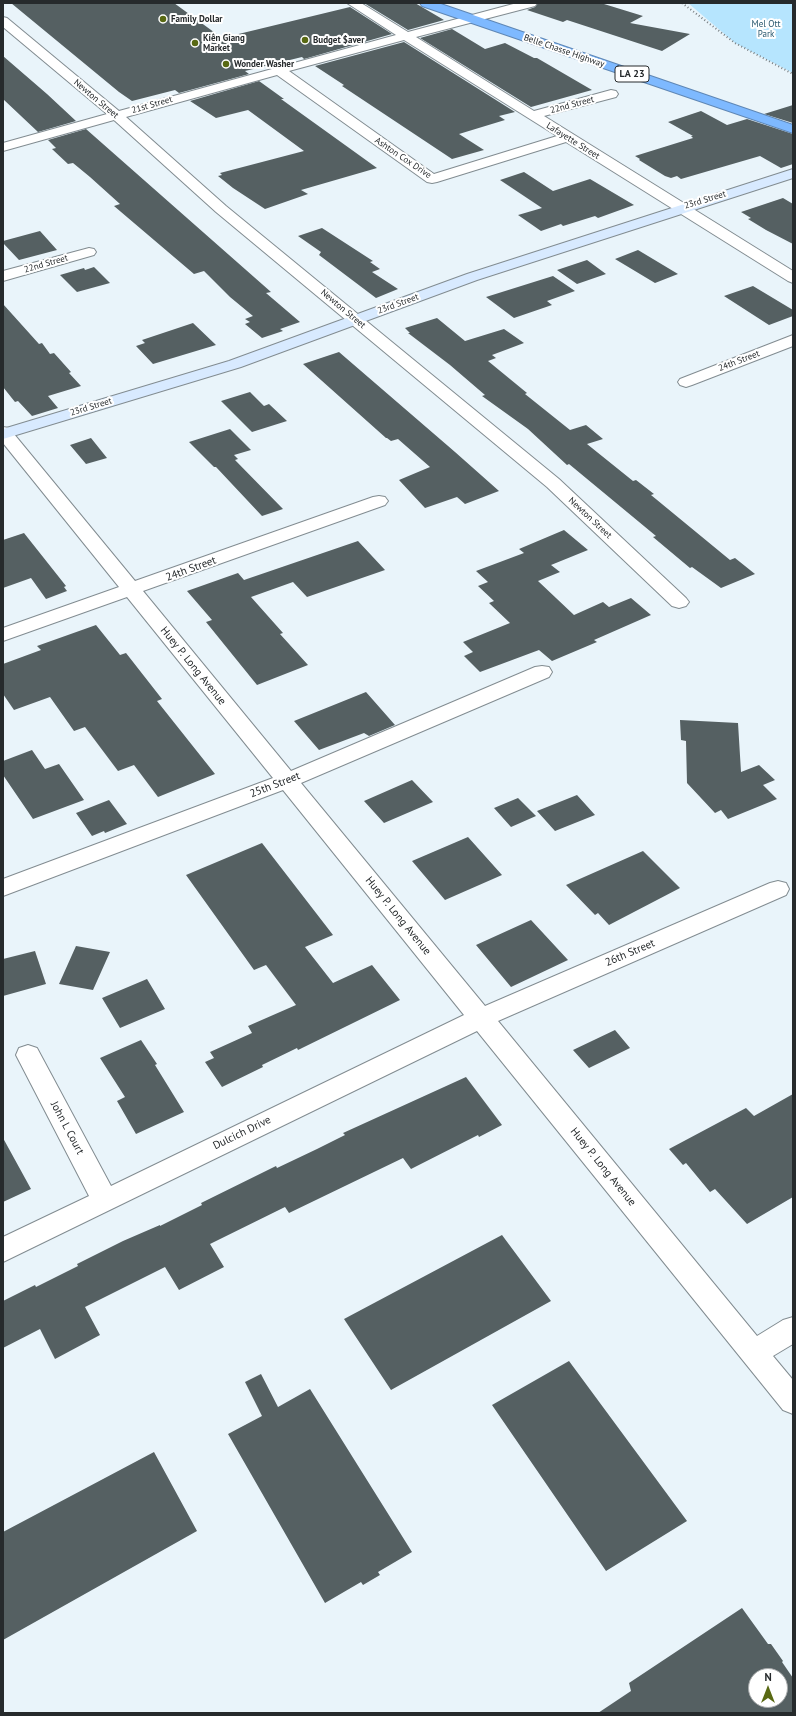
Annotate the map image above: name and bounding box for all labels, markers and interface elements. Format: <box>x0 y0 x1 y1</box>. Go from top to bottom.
marker: Family Dollar <box>158 14 168 24</box>
place label: Family Dollar <box>171 14 222 24</box>
park label: Mel Ott Park <box>752 19 780 40</box>
street label: Belle Chasse Highway <box>522 32 606 70</box>
place label: Kiên Giang Market <box>203 33 245 54</box>
marker: Budget $aver <box>300 35 310 45</box>
place label: Budget $aver <box>313 35 364 45</box>
marker: Kiên Giang Market <box>190 38 200 48</box>
marker: Wonder Washer <box>221 59 231 69</box>
place label: Wonder Washer <box>234 59 294 69</box>
road number: LA 23 <box>615 66 649 82</box>
street label: Newton Street <box>71 77 121 121</box>
street label: 21st Street <box>130 94 174 116</box>
street label: 22nd Street <box>549 94 595 116</box>
street label: Lafayette Street <box>544 120 602 162</box>
street label: Ashton Cox Drive <box>373 135 433 181</box>
street label: 23rd Street <box>683 189 727 211</box>
street label: 22nd Street <box>23 253 69 275</box>
street label: Newton Street <box>318 287 368 331</box>
street label: 23rd Street <box>376 292 420 316</box>
street label: 24th Street <box>717 348 761 374</box>
street label: 23rd Street <box>69 396 113 418</box>
street label: Newton Street <box>566 495 614 541</box>
street label: 24th Street <box>164 554 218 584</box>
street label: Huey P. Long Avenue <box>157 624 229 708</box>
street label: 25th Street <box>248 769 302 801</box>
street label: Huey P. Long Avenue <box>362 874 434 958</box>
street label: 26th Street <box>603 937 657 969</box>
street label: John L Court <box>48 1099 86 1157</box>
street label: Dulcich Drive <box>211 1113 273 1153</box>
street label: Huey P. Long Avenue <box>567 1125 639 1209</box>
north arrow <box>748 1668 788 1708</box>
text: N <box>764 1670 772 1684</box>

